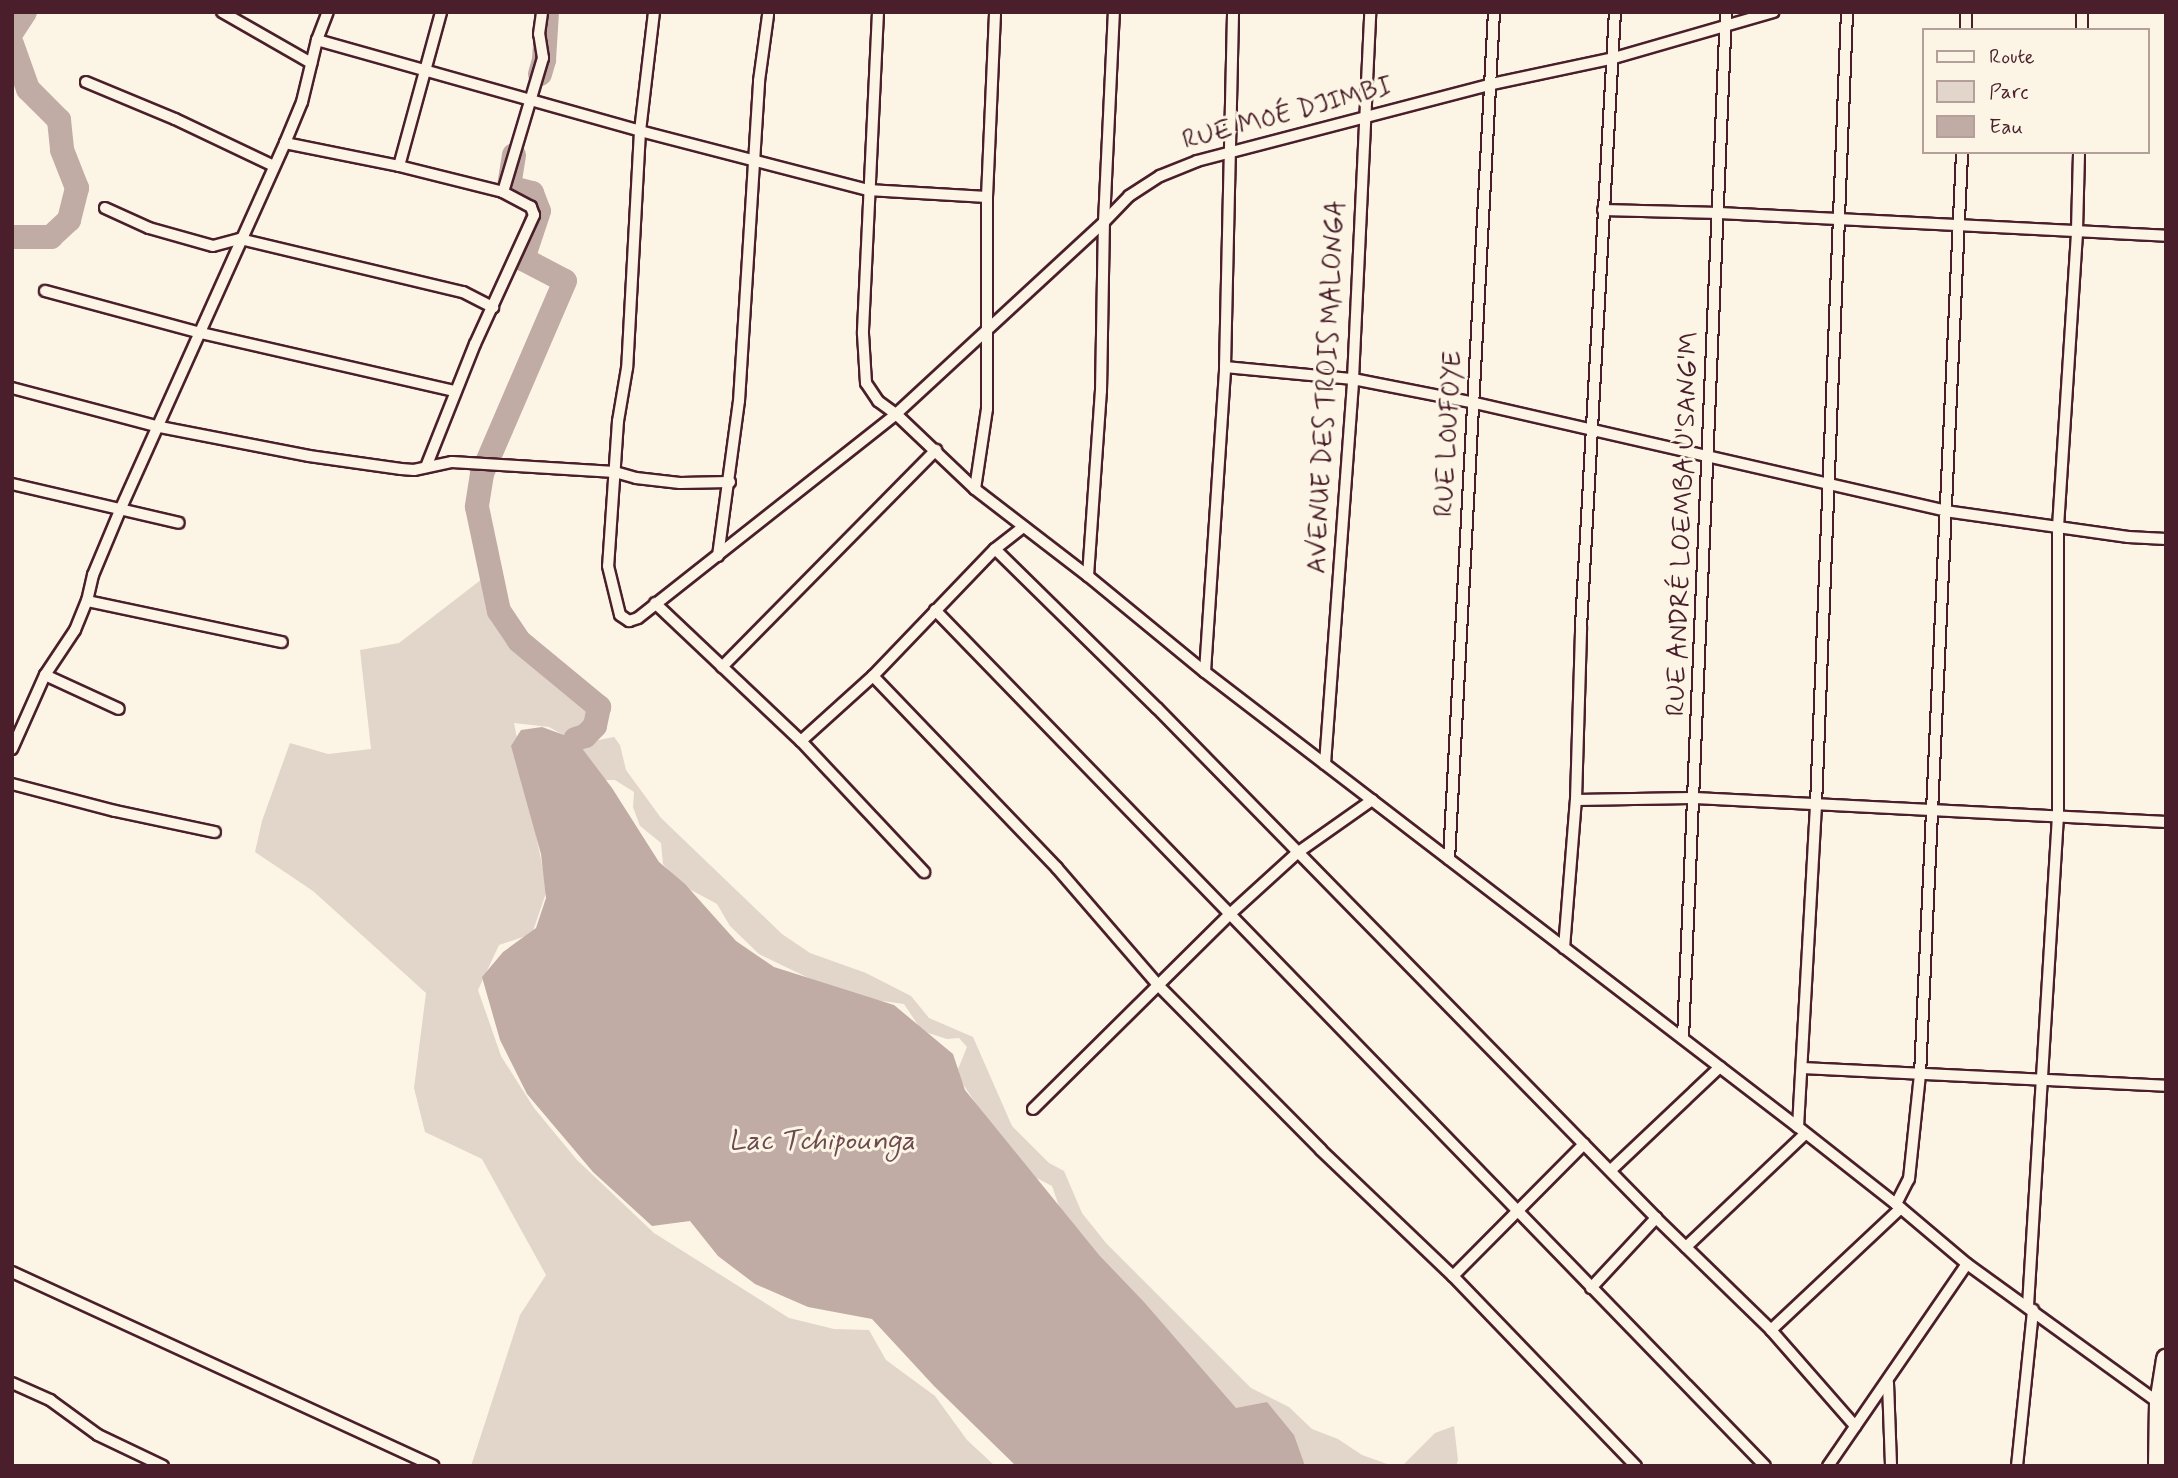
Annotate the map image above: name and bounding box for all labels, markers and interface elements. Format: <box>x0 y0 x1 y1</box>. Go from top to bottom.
legend <box>1923 28 2150 154</box>
text: Route <box>1989 43 2035 71</box>
street label: RUE MOÉ DJIMBI <box>1179 72 1397 158</box>
text: Parc <box>1989 78 2029 106</box>
text: Eau <box>1989 113 2023 141</box>
street label: AVENUE DES TROIS MALONGA <box>1303 203 1353 571</box>
street label: RUE ANDRÉ LOEMBA U'SANG'M <box>1662 331 1706 717</box>
street label: RUE LOUFOYE <box>1430 350 1470 518</box>
water label: Lac Tchipounga <box>730 1125 914 1159</box>

